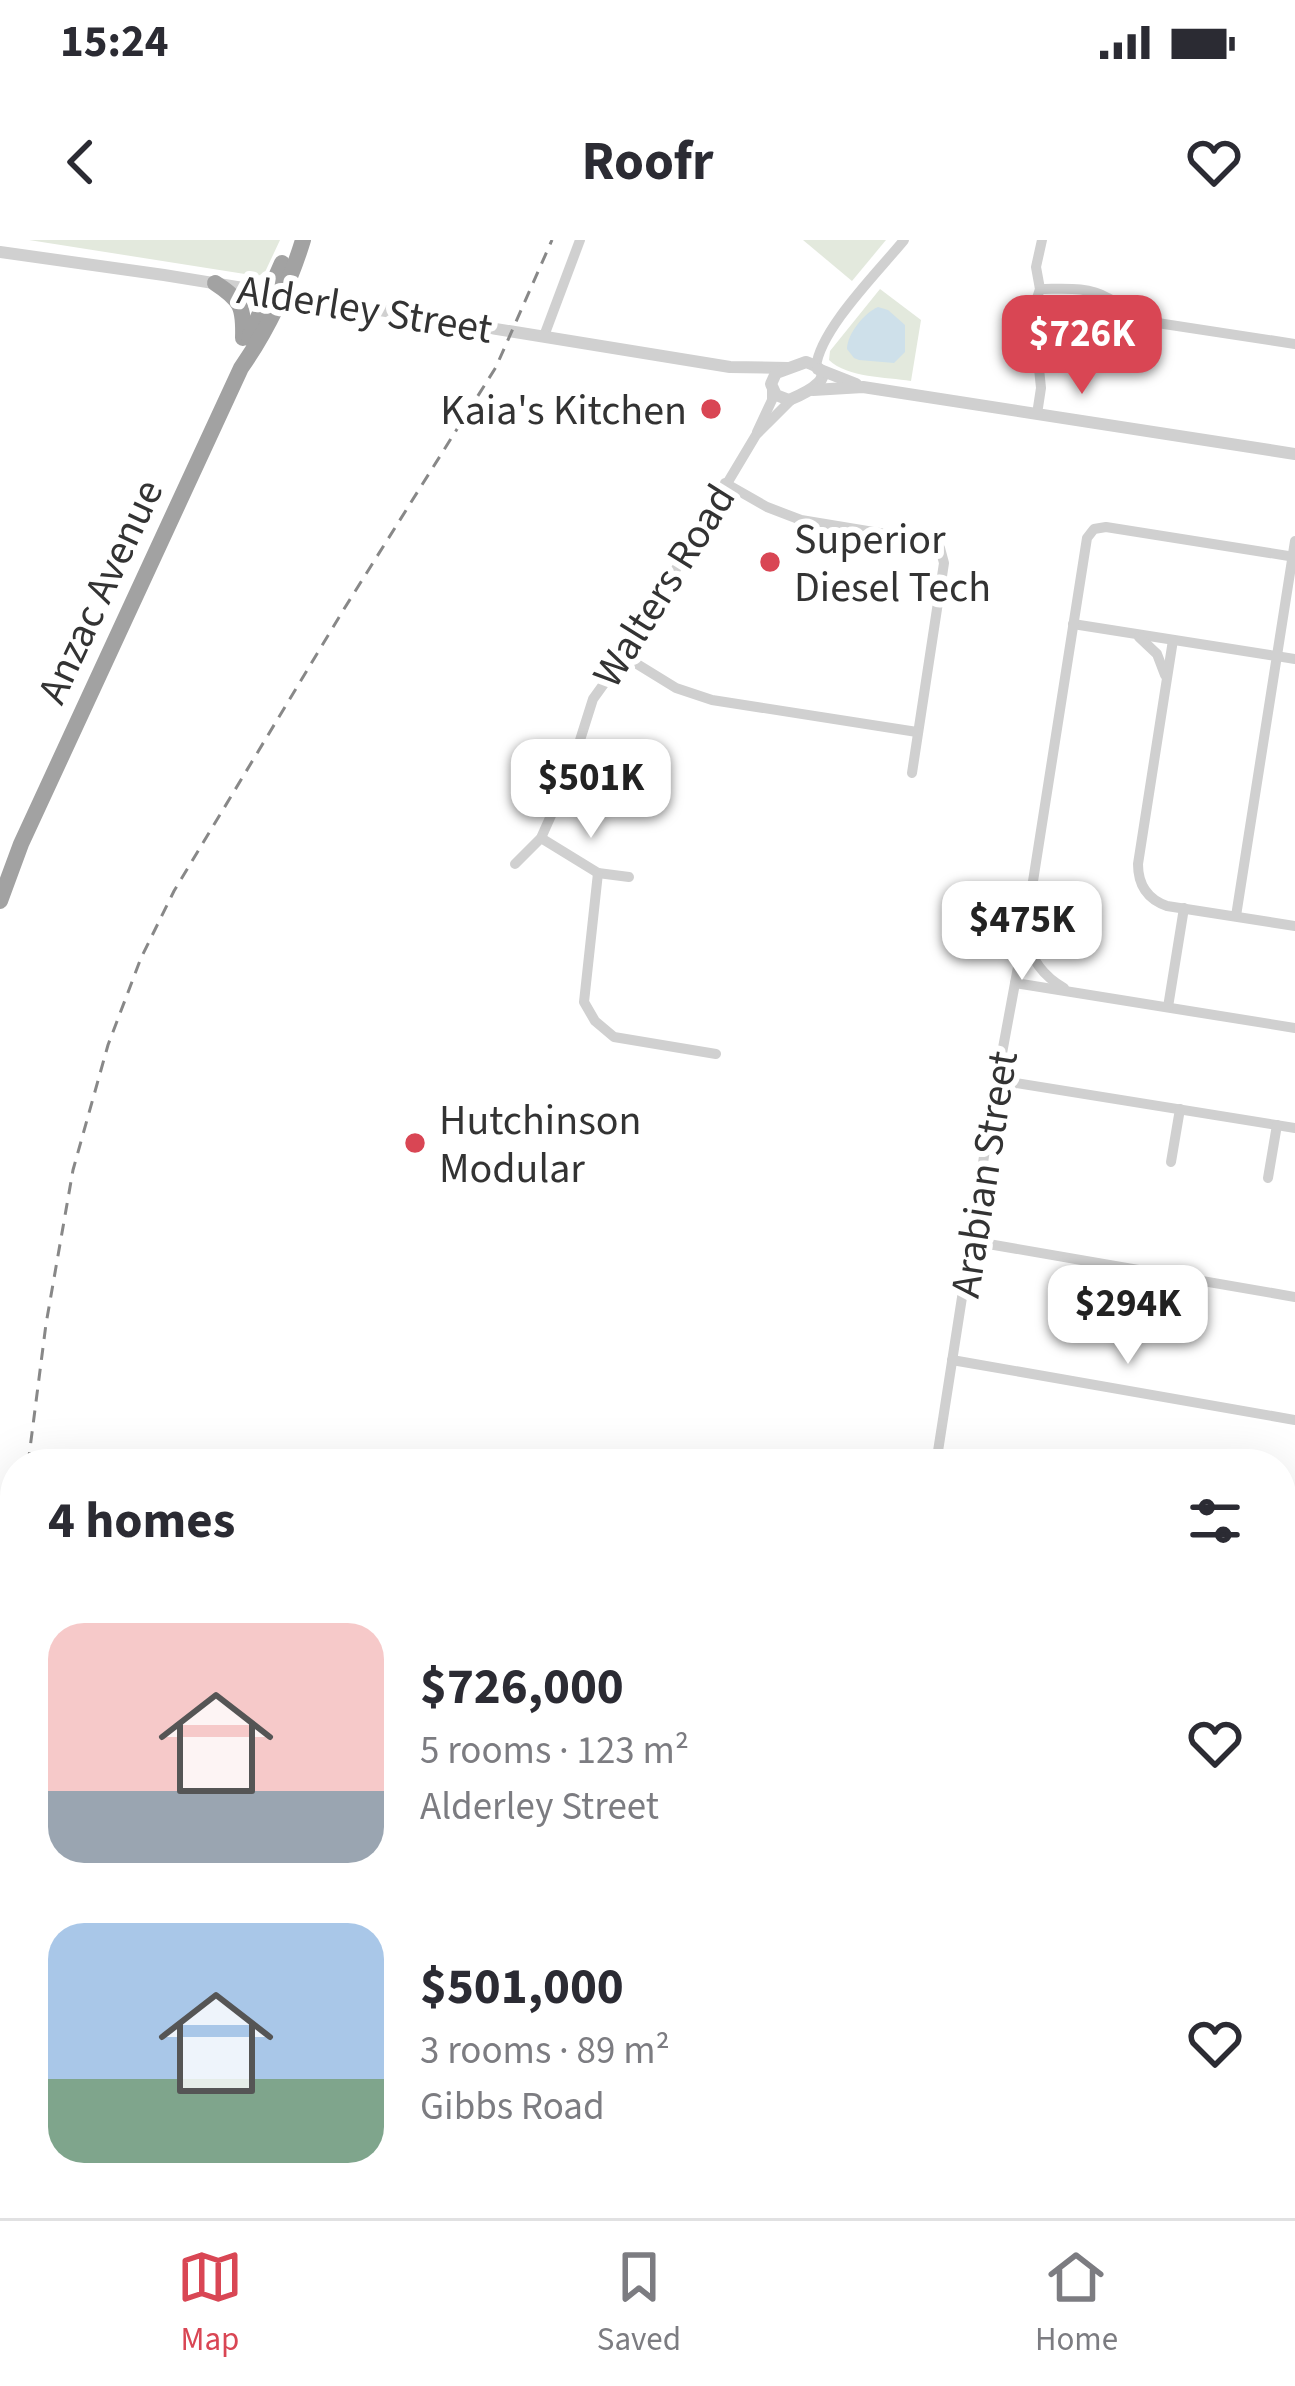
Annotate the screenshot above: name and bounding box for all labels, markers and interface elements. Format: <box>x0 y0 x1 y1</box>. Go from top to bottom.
text: 15:24 <box>60 10 169 74</box>
text: Roofr <box>581 124 714 201</box>
icon: back <box>48 129 114 195</box>
icon: heart <box>1181 129 1247 195</box>
street label: Alderley Street <box>233 260 496 360</box>
pin: $726K <box>998 295 1166 397</box>
text: $726K <box>1029 306 1135 362</box>
place label: Kaia's Kitchen <box>440 381 687 441</box>
marker: Kaia's Kitchen <box>698 396 724 422</box>
street label: Anzac Avenue <box>23 470 179 714</box>
street label: Walters Road <box>579 473 751 699</box>
place label: Superior Diesel Tech <box>794 510 991 618</box>
marker: Superior Diesel Tech <box>757 549 783 575</box>
pin: $501K <box>507 739 675 841</box>
text: $501K <box>538 750 644 806</box>
pin: $475K <box>938 881 1106 983</box>
text: $475K <box>969 892 1075 948</box>
street label: Arabian Street <box>936 1047 1034 1302</box>
place label: Hutchinson Modular <box>439 1091 642 1199</box>
marker: Hutchinson Modular <box>402 1130 428 1156</box>
pin: $294K <box>1044 1265 1212 1367</box>
text: $294K <box>1075 1276 1181 1332</box>
text: 4 homes <box>48 1485 235 1557</box>
icon: filters <box>1182 1488 1248 1554</box>
text: $726,000 <box>420 1651 624 1723</box>
icon: home <box>144 1671 288 1815</box>
icon: heart <box>1182 1710 1248 1776</box>
text: 5 rooms · 123 m² <box>420 1723 689 1779</box>
text: Alderley Street <box>420 1779 659 1835</box>
text: $501,000 <box>420 1951 624 2023</box>
icon: home <box>144 1971 288 2115</box>
icon: heart <box>1182 2010 1248 2076</box>
text: 3 rooms · 89 m² <box>420 2023 670 2079</box>
text: Gibbs Road <box>420 2079 605 2135</box>
tab: Map <box>177 2244 243 2363</box>
tab: Saved <box>597 2244 681 2363</box>
tab: Home <box>1035 2244 1118 2363</box>

